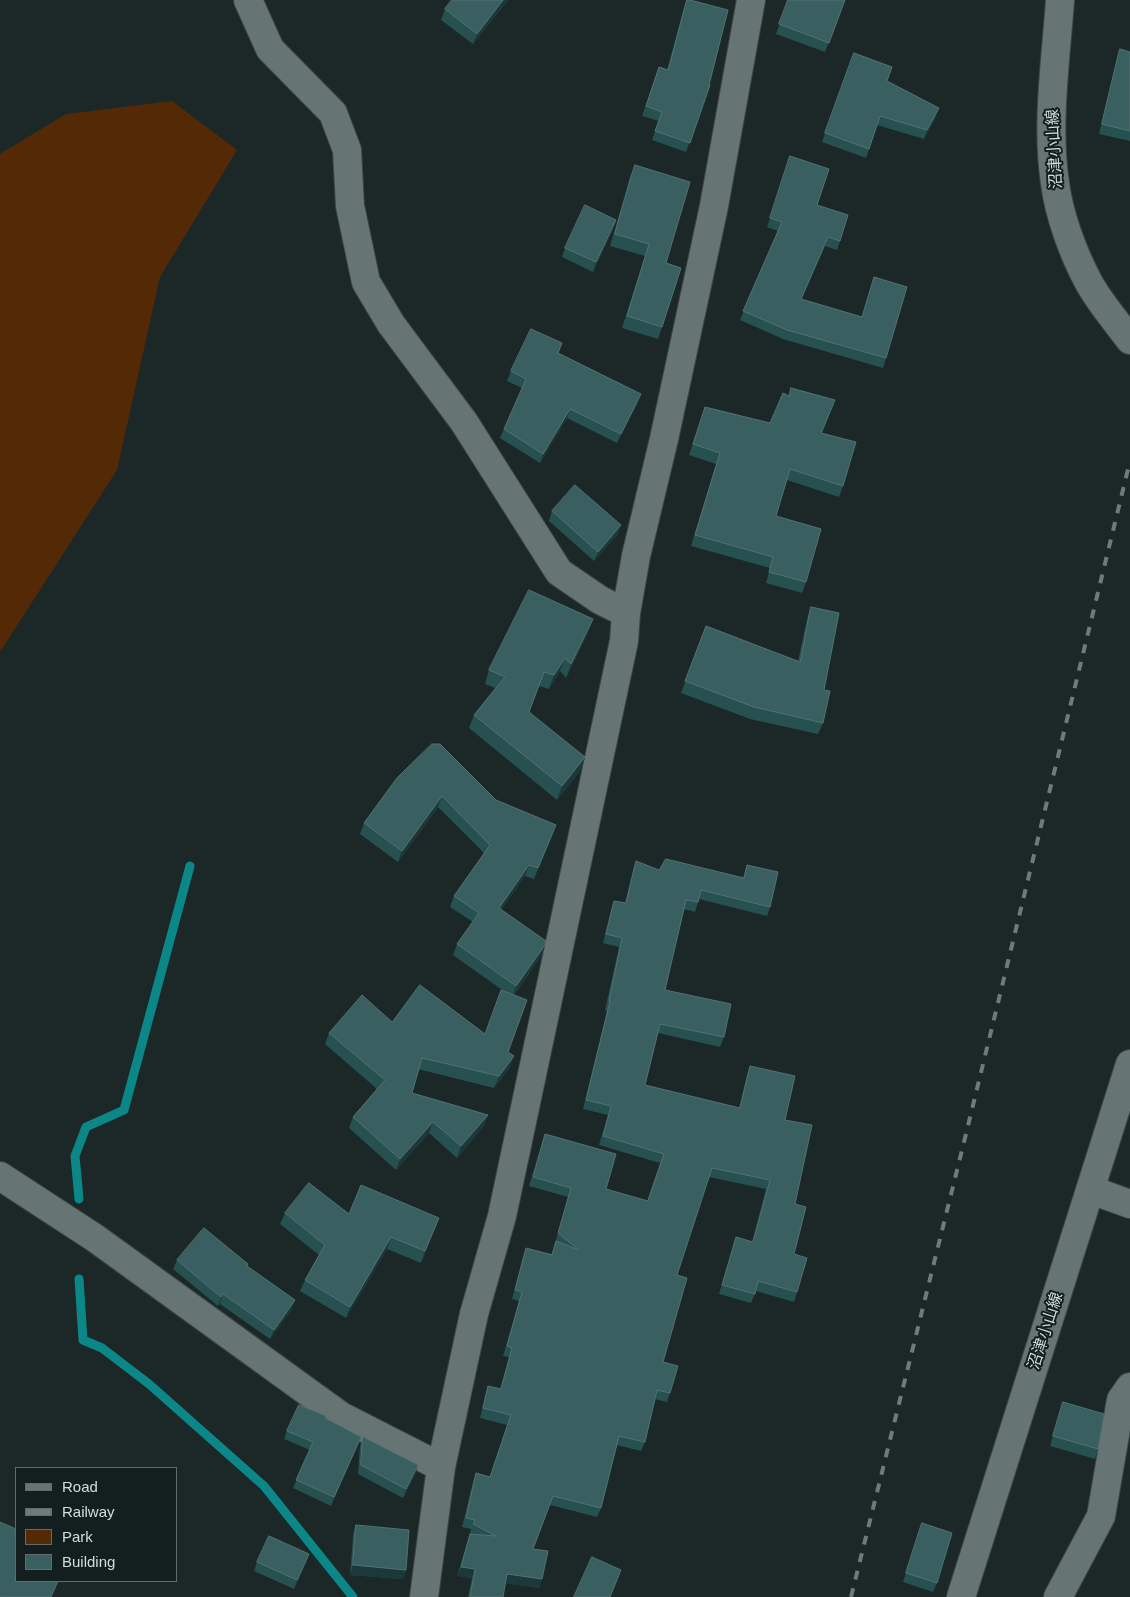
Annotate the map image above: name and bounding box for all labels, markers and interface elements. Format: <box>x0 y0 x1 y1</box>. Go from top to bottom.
street label: 沼津小山線 <box>1043 109 1067 189</box>
street label: 沼津小山線 <box>1025 1290 1067 1372</box>
legend <box>15 1467 178 1582</box>
text: Road <box>62 1478 98 1495</box>
text: Railway <box>62 1503 115 1520</box>
text: Park <box>62 1528 93 1545</box>
text: Building <box>62 1553 115 1570</box>

